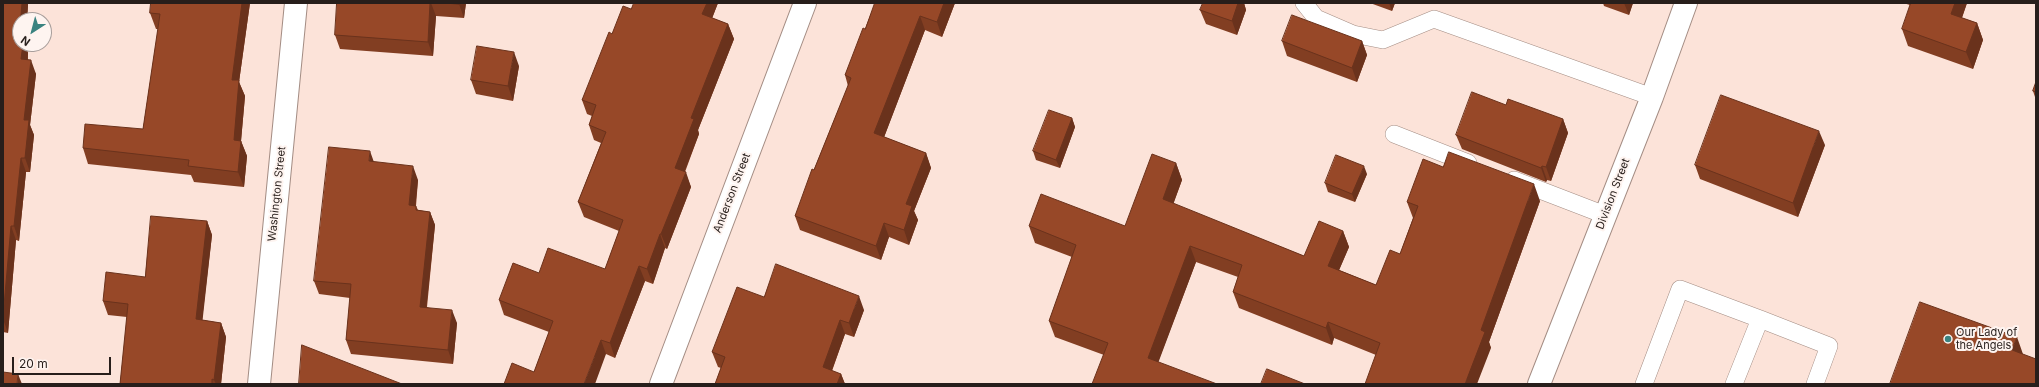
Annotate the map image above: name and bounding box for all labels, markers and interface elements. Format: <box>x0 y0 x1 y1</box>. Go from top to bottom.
north arrow <box>12 12 52 52</box>
text: N <box>18 33 33 49</box>
street label: Washington Street <box>265 146 289 242</box>
street label: Anderson Street <box>711 151 753 235</box>
street label: Division Street <box>1593 157 1633 231</box>
place label: Our Lady of the Angels <box>1956 326 2017 352</box>
marker: Our Lady of the Angels <box>1943 334 1953 344</box>
scale bar <box>14 349 113 375</box>
text: 20 m <box>19 356 48 371</box>

